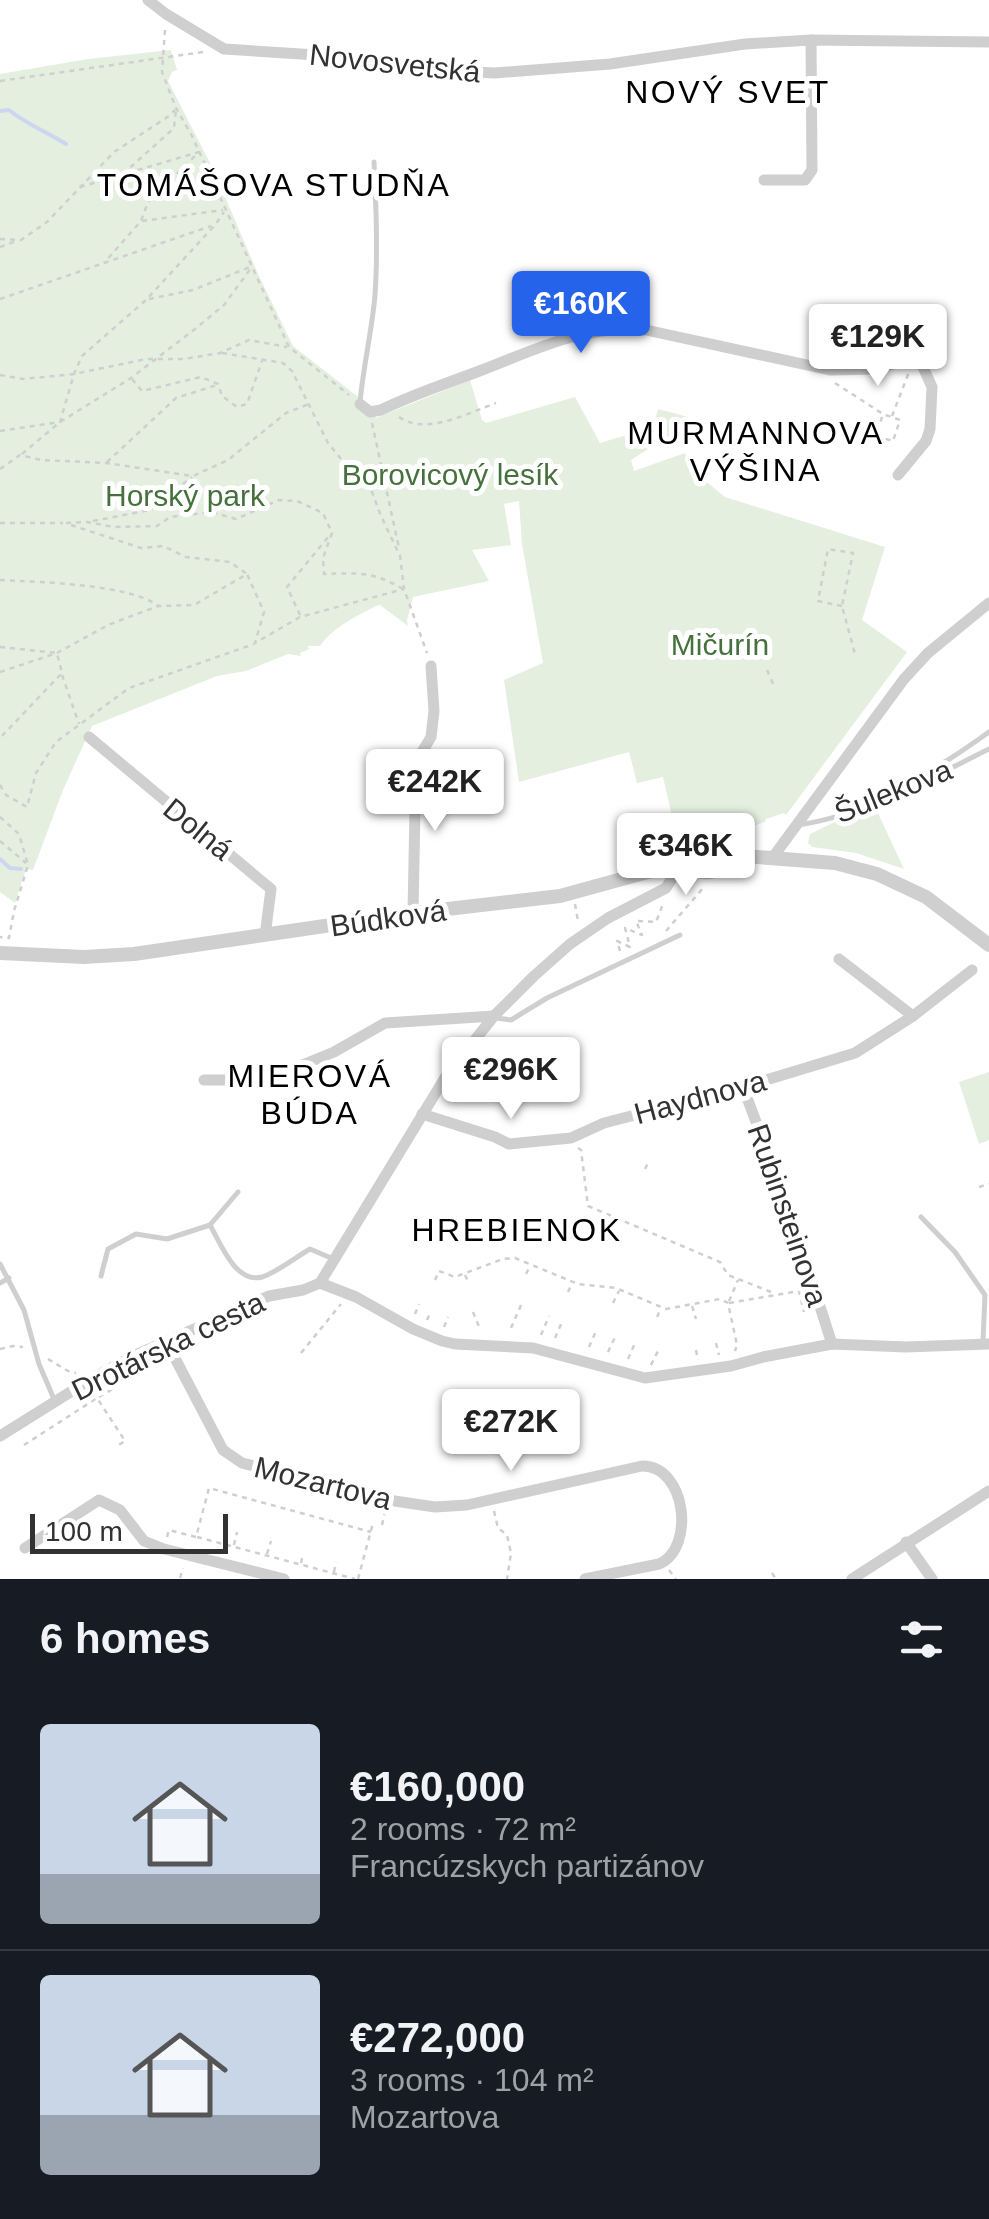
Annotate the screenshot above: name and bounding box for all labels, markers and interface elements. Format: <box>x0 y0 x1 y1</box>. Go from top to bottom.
street label: Novosvetská <box>308 38 482 88</box>
district label: NOVÝ SVET <box>625 74 831 110</box>
district label: TOMÁŠOVA STUDŇA <box>97 167 451 203</box>
pin: €160K <box>511 271 651 356</box>
text: €160K <box>534 285 628 321</box>
pin: €129K <box>808 304 948 389</box>
text: €129K <box>831 318 925 354</box>
district label: MURMANNOVA VÝŠINA <box>627 415 885 488</box>
park label: Borovicový lesík <box>342 458 559 491</box>
park label: Horský park <box>105 479 266 512</box>
park label: Mičurín <box>671 628 769 661</box>
pin: €242K <box>365 749 505 834</box>
street label: Šulekova <box>830 752 957 829</box>
text: €242K <box>388 763 482 799</box>
street label: Dolná <box>157 792 239 867</box>
pin: €346K <box>616 813 756 898</box>
text: €346K <box>639 827 733 863</box>
street label: Búdková <box>328 893 448 942</box>
pin: €296K <box>441 1037 581 1122</box>
text: €296K <box>464 1051 558 1087</box>
district label: MIEROVÁ BÚDA <box>227 1058 393 1131</box>
street label: Haydnova <box>630 1063 770 1130</box>
street label: Rubinsteinova <box>741 1120 835 1311</box>
district label: HREBIENOK <box>412 1212 622 1248</box>
street label: Drotárska cesta <box>66 1285 270 1407</box>
pin: €272K <box>441 1389 581 1474</box>
text: €272K <box>464 1403 558 1439</box>
street label: Mozartova <box>251 1450 395 1516</box>
scale bar <box>30 1509 228 1554</box>
text: 100 m <box>45 1516 123 1547</box>
icon: filters <box>894 1612 949 1667</box>
text: 6 homes <box>40 1615 210 1662</box>
text: €160,000 <box>350 1763 525 1810</box>
icon: home <box>120 1764 240 1884</box>
text: 2 rooms · 72 m² <box>350 1811 576 1847</box>
text: Francúzskych partizánov <box>350 1848 704 1884</box>
text: €272,000 <box>350 2014 525 2061</box>
icon: home <box>120 2015 240 2135</box>
text: 3 rooms · 104 m² <box>350 2062 594 2098</box>
text: Mozartova <box>350 2099 499 2135</box>

